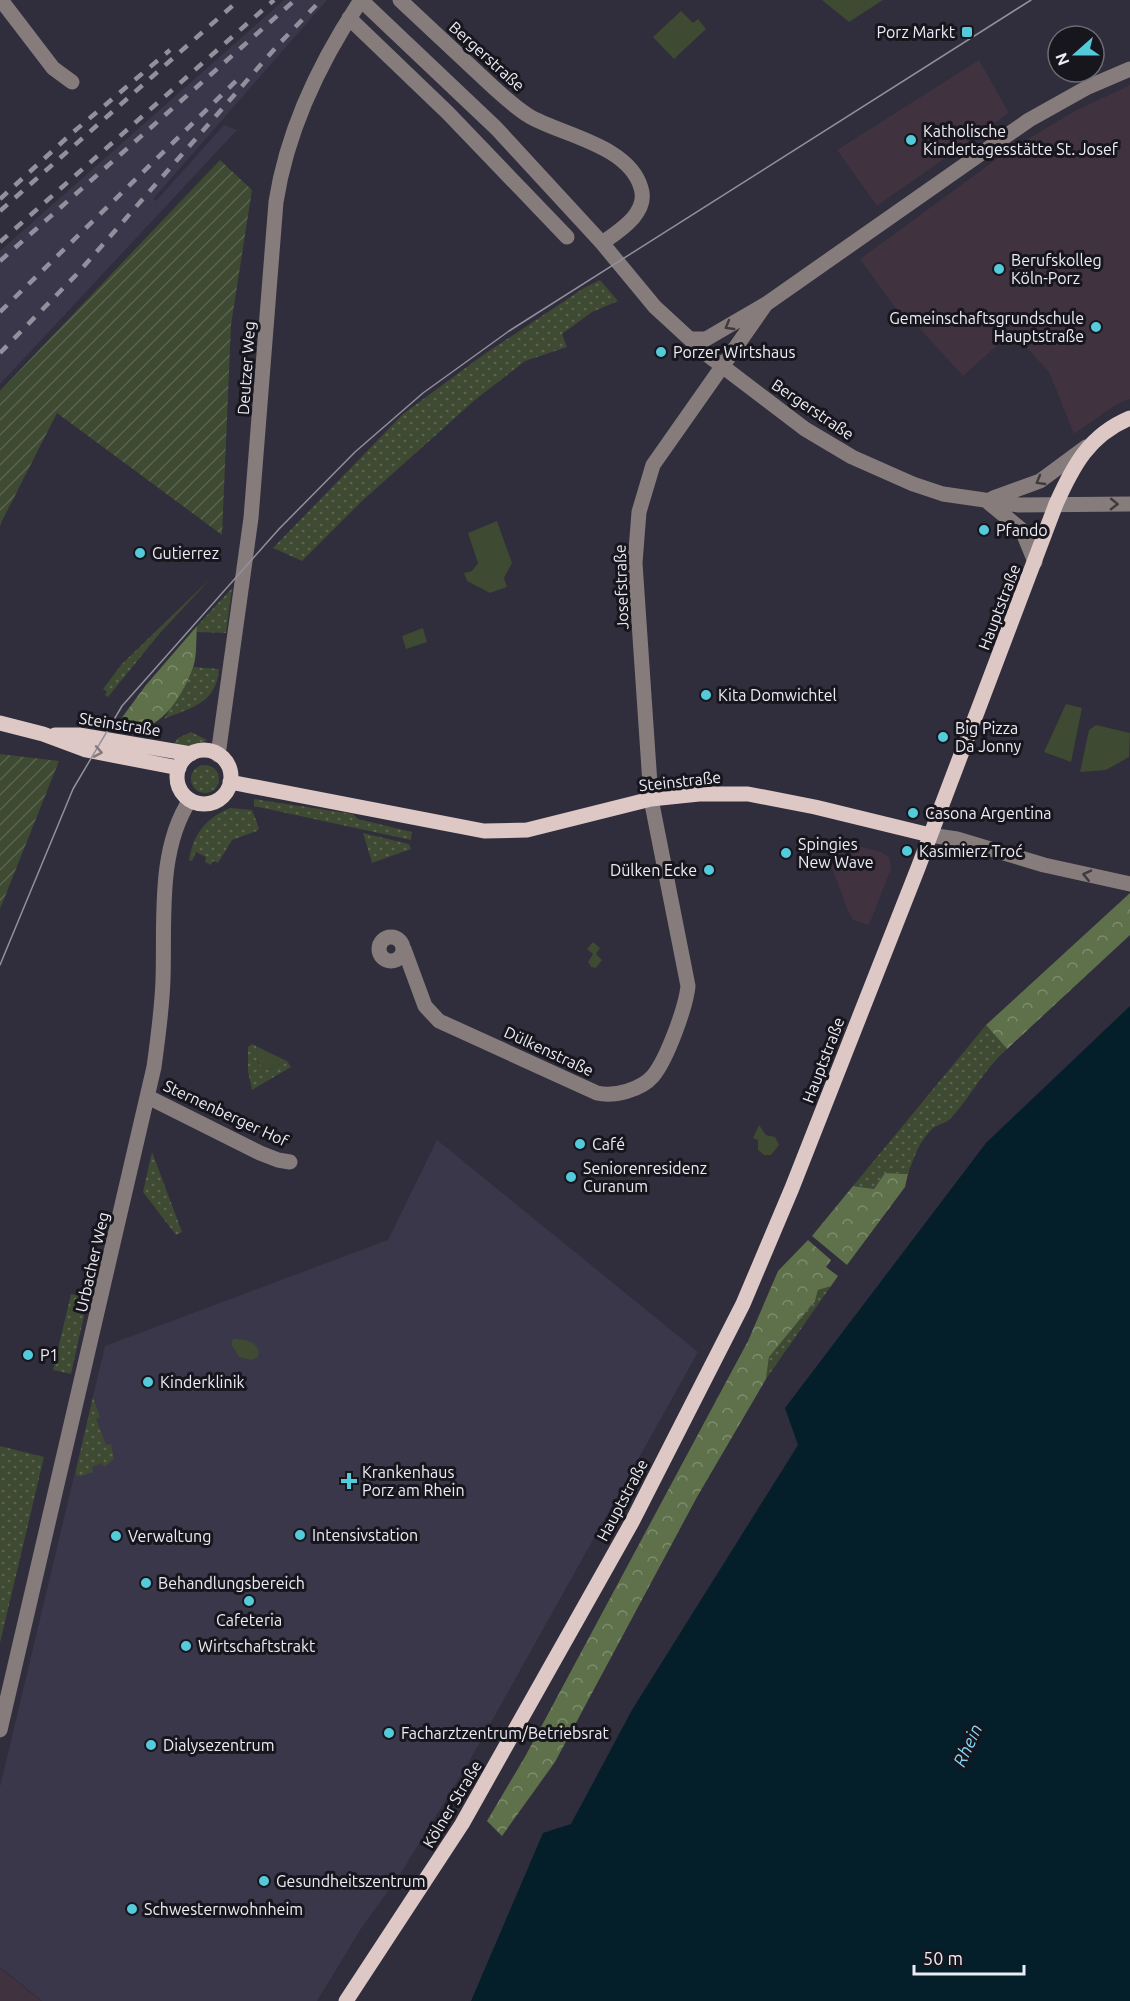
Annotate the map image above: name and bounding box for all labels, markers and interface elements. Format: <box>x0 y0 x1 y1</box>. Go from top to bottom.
street label: Bergerstraße <box>446 17 528 95</box>
place label: Porz Markt <box>877 23 956 41</box>
north arrow <box>1046 24 1106 84</box>
marker: Porz Markt <box>960 25 974 39</box>
text: N <box>1051 51 1073 68</box>
place label: Katholische Kindertagesstätte St. Josef <box>923 122 1119 158</box>
marker: Katholische Kindertagesstätte St. Josef <box>904 133 918 147</box>
place label: Berufskolleg Köln-Porz <box>1011 251 1102 287</box>
marker: Berufskolleg Köln-Porz <box>992 262 1006 276</box>
place label: Gemeinschaftsgrundschule Hauptstraße <box>889 309 1084 345</box>
one-way arrow <box>725 318 735 330</box>
marker: Gemeinschaftsgrundschule Hauptstraße <box>1089 320 1103 334</box>
street label: Deutzer Weg <box>234 321 258 415</box>
place label: Porzer Wirtshaus <box>673 343 795 361</box>
marker: Porzer Wirtshaus <box>654 345 668 359</box>
street label: Bergerstraße <box>769 375 857 443</box>
one-way arrow <box>1036 474 1046 485</box>
one-way arrow <box>1110 497 1119 510</box>
place label: Pfando <box>996 521 1048 539</box>
marker: Pfando <box>977 523 991 537</box>
place label: Gutierrez <box>152 544 219 562</box>
street label: Josefstraße <box>611 544 631 630</box>
marker: Gutierrez <box>133 546 147 560</box>
street label: Hauptstraße <box>974 562 1024 652</box>
place label: Kita Domwichtel <box>718 686 837 704</box>
marker: Kita Domwichtel <box>699 688 713 702</box>
street label: Steinstraße <box>78 709 162 739</box>
place label: Big Pizza Da Jonny <box>955 719 1022 755</box>
marker: Big Pizza Da Jonny <box>936 730 950 744</box>
one-way arrow <box>93 745 103 758</box>
street label: Steinstraße <box>638 768 722 794</box>
place label: Casona Argentina <box>925 804 1052 822</box>
marker: Casona Argentina <box>906 806 920 820</box>
place label: Spingies New Wave <box>798 835 874 871</box>
place label: Kasimierz Troć <box>919 842 1023 860</box>
marker: Kasimierz Troć <box>900 844 914 858</box>
marker: Spingies New Wave <box>779 846 793 860</box>
place label: Dülken Ecke <box>610 861 697 879</box>
marker: Dülken Ecke <box>702 863 716 877</box>
one-way arrow <box>1082 869 1092 882</box>
street label: Hauptstraße <box>798 1015 848 1105</box>
street label: Dülkenstraße <box>502 1022 596 1080</box>
street label: Sternenberger Hof <box>161 1076 292 1150</box>
place label: Café <box>592 1135 625 1153</box>
marker: Café <box>573 1137 587 1151</box>
place label: Seniorenresidenz Curanum <box>583 1159 707 1195</box>
marker: Seniorenresidenz Curanum <box>564 1170 578 1184</box>
street label: Urbacher Weg <box>72 1210 112 1314</box>
place label: P1 <box>40 1346 59 1364</box>
marker: P1 <box>21 1348 35 1362</box>
place label: Kinderklinik <box>160 1373 245 1391</box>
marker: Kinderklinik <box>141 1375 155 1389</box>
street label: Hauptstraße <box>593 1456 651 1544</box>
place label: Krankenhaus Porz am Rhein <box>362 1463 465 1499</box>
marker: Krankenhaus Porz am Rhein <box>340 1472 358 1490</box>
place label: Intensivstation <box>312 1526 418 1544</box>
place label: Verwaltung <box>128 1527 211 1545</box>
marker: Intensivstation <box>293 1528 307 1542</box>
marker: Verwaltung <box>109 1529 123 1543</box>
place label: Behandlungsbereich <box>158 1574 305 1592</box>
marker: Behandlungsbereich <box>139 1576 153 1590</box>
marker: Cafeteria <box>242 1594 256 1608</box>
place label: Cafeteria <box>216 1611 282 1629</box>
place label: Wirtschaftstrakt <box>198 1637 316 1655</box>
marker: Wirtschaftstrakt <box>179 1639 193 1653</box>
water label: Rhein <box>949 1721 985 1769</box>
place label: Facharztzentrum/Betriebsrat <box>401 1724 610 1742</box>
marker: Facharztzentrum/Betriebsrat <box>382 1726 396 1740</box>
place label: Dialysezentrum <box>163 1736 275 1754</box>
marker: Dialysezentrum <box>144 1738 158 1752</box>
street label: Kölner Straße <box>419 1757 485 1851</box>
place label: Gesundheitszentrum <box>276 1872 426 1890</box>
marker: Gesundheitszentrum <box>257 1874 271 1888</box>
place label: Schwesternwohnheim <box>144 1900 303 1918</box>
marker: Schwesternwohnheim <box>125 1902 139 1916</box>
scale bar <box>914 1938 1024 1976</box>
text: 50 m <box>923 1948 963 1968</box>

